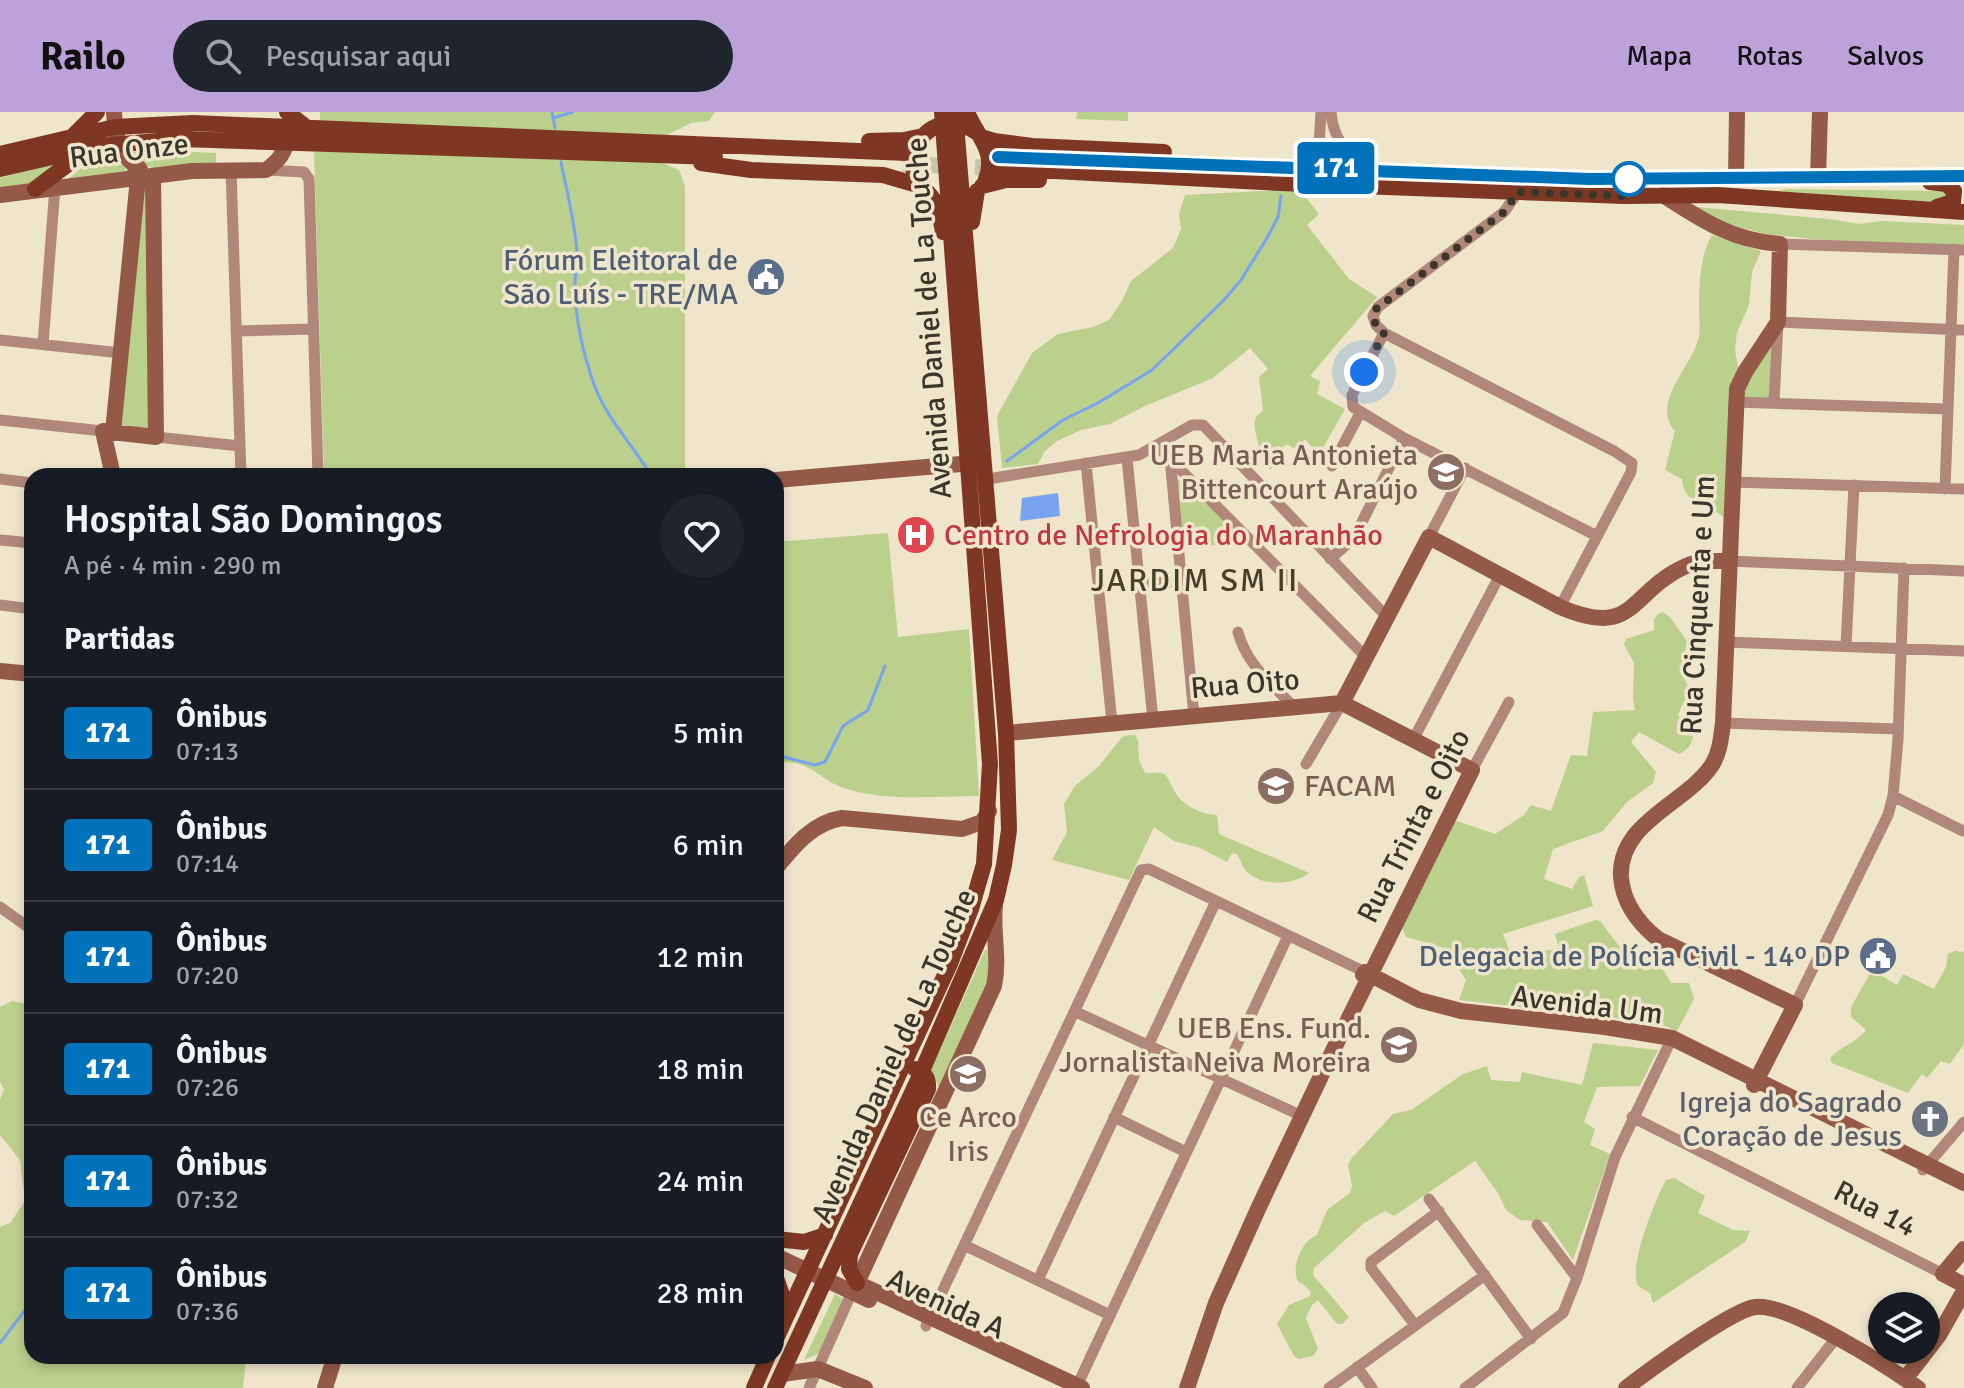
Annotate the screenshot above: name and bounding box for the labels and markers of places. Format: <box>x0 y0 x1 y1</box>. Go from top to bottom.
unlabelled marker <box>1612 162 1646 196</box>
place label: Fórum Eleitoral de São Luís - TRE/MA <box>503 242 738 313</box>
public building icon: Fórum Eleitoral de São Luís - TRE/MA <box>745 256 787 298</box>
place label: UEB Maria Antonieta Bittencourt Araújo <box>1150 437 1418 508</box>
school or university icon: UEB Maria Antonieta Bittencourt Araújo <box>1425 451 1467 493</box>
hospital icon: Centro de Nefrologia do Maranhão <box>895 514 937 556</box>
place label: Centro de Nefrologia do Maranhão <box>944 517 1383 554</box>
school or university icon: FACAM <box>1255 765 1297 807</box>
place label: FACAM <box>1304 768 1396 805</box>
public building icon: Delegacia de Polícia Civil - 14º DP <box>1857 935 1899 977</box>
place label: Delegacia de Polícia Civil - 14º DP <box>1419 938 1850 975</box>
place label: UEB Ens. Fund. Jornalista Neiva Moreira <box>1059 1010 1371 1081</box>
school or university icon: UEB Ens. Fund. Jornalista Neiva Moreira <box>1378 1024 1420 1066</box>
school or university icon: Ce Arco Iris <box>947 1053 989 1095</box>
place label: Igreja do Sagrado Coração de Jesus <box>1679 1084 1902 1155</box>
church icon: Igreja do Sagrado Coração de Jesus <box>1909 1098 1951 1140</box>
place label: Ce Arco Iris <box>919 1099 1017 1170</box>

